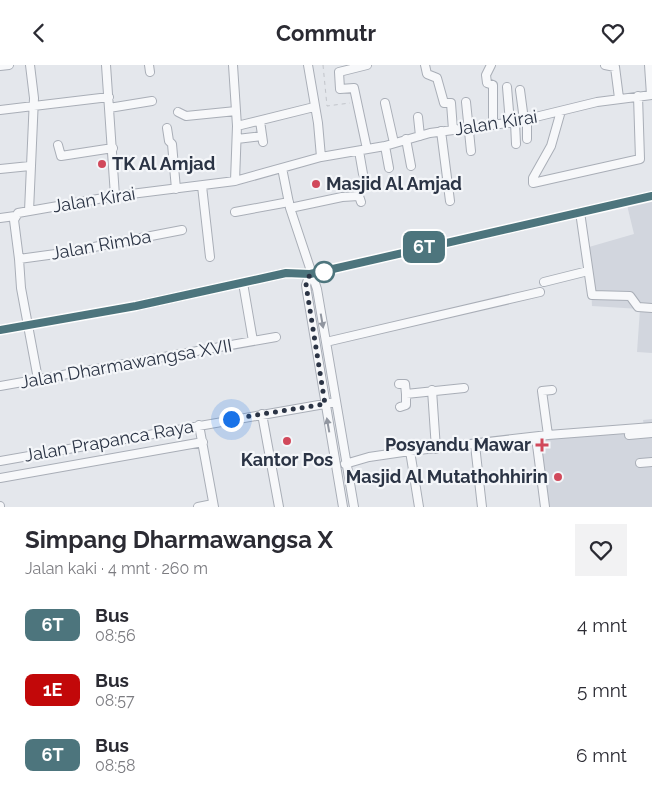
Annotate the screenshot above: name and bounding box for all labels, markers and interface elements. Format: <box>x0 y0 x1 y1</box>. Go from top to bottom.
icon: back <box>25 19 53 47</box>
icon: heart <box>599 19 627 47</box>
text: Commutr <box>276 20 376 46</box>
street label: Jalan Kirai <box>453 106 539 139</box>
place label: TK Al Amjad <box>112 153 215 174</box>
marker: TK Al Amjad <box>96 158 108 170</box>
place label: Masjid Al Amjad <box>326 173 462 194</box>
marker: Masjid Al Amjad <box>310 178 322 190</box>
street label: Jalan Kirai <box>51 183 137 216</box>
street label: Jalan Rimba <box>49 225 153 264</box>
line badge: 6T <box>402 231 446 263</box>
text: 6T <box>413 236 435 257</box>
unlabelled marker <box>313 261 335 283</box>
one-way arrow <box>319 313 327 329</box>
street label: Jalan Dharmawangsa XVII <box>18 335 234 393</box>
your location <box>219 407 244 432</box>
street label: Jalan Prapanca Raya <box>23 415 195 466</box>
one-way arrow <box>324 416 332 432</box>
place label: Posyandu Mawar <box>385 434 531 455</box>
marker: Kantor Pos <box>281 435 293 447</box>
marker: Posyandu Mawar <box>535 438 549 452</box>
place label: Kantor Pos <box>241 449 333 470</box>
place label: Masjid Al Mutathohhirin <box>346 466 548 487</box>
marker: Masjid Al Mutathohhirin <box>552 471 564 483</box>
button: heart <box>575 524 627 576</box>
text: Simpang Dharmawangsa X <box>25 525 333 554</box>
text: Jalan kaki · 4 mnt · 260 m <box>25 559 208 578</box>
text: Bus <box>95 604 129 626</box>
text: 6T <box>41 614 64 635</box>
text: 4 mnt <box>577 614 627 636</box>
text: 08:56 <box>95 626 136 645</box>
text: Bus <box>95 669 129 691</box>
text: 1E <box>43 679 62 700</box>
text: 5 mnt <box>577 679 627 701</box>
text: 08:57 <box>95 691 135 710</box>
text: Bus <box>95 734 129 756</box>
text: 6T <box>41 744 64 765</box>
text: 6 mnt <box>576 744 627 766</box>
text: 08:58 <box>95 756 136 775</box>

